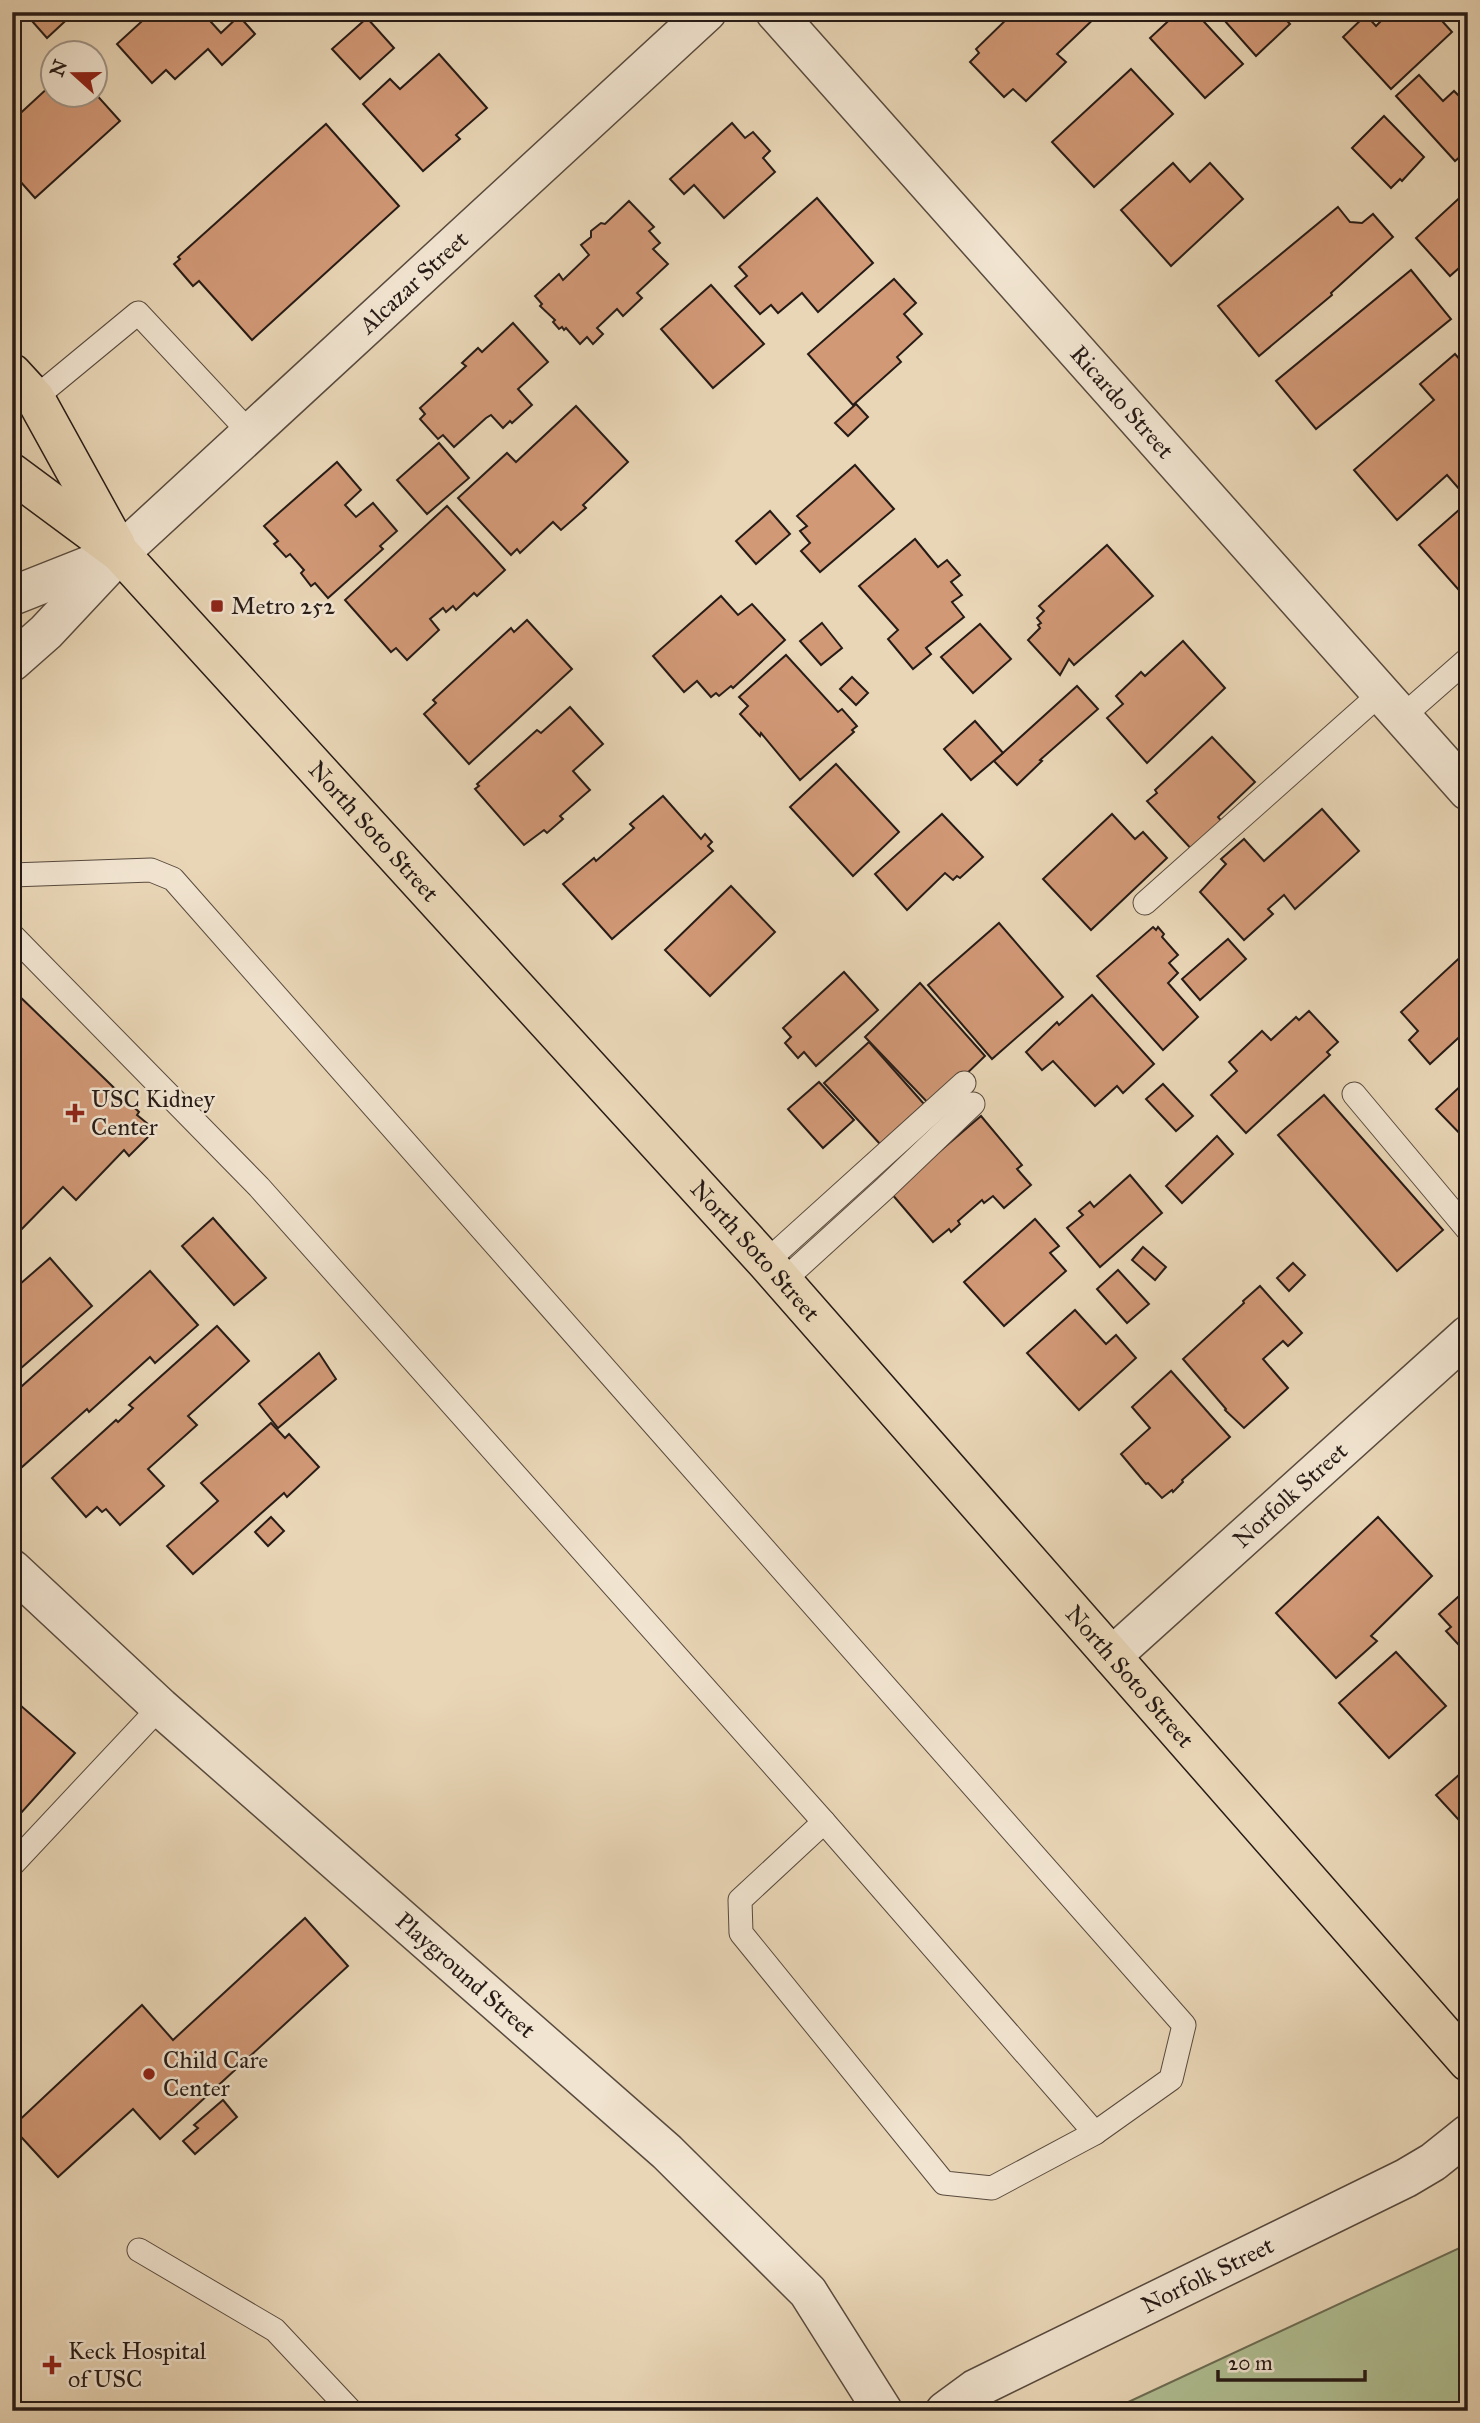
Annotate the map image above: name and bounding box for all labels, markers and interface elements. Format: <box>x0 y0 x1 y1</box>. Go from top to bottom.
north arrow <box>38 38 108 108</box>
text: N <box>45 56 72 80</box>
street label: Alcazar Street <box>352 224 475 341</box>
street label: Ricardo Street <box>1064 339 1181 465</box>
place label: Metro 252 <box>231 591 335 621</box>
marker: Metro 252 <box>209 598 225 614</box>
street label: North Soto Street <box>302 755 446 908</box>
place label: USC Kidney Center <box>91 1084 216 1142</box>
marker: USC Kidney Center <box>65 1103 85 1123</box>
street label: North Soto Street <box>684 1174 827 1328</box>
street label: Norfolk Street <box>1227 1436 1354 1555</box>
street label: North Soto Street <box>1059 1599 1201 1754</box>
street label: Playground Street <box>389 1906 542 2045</box>
place label: Child Care Center <box>163 2045 268 2103</box>
marker: Child Care Center <box>141 2066 157 2082</box>
street label: Norfolk Street <box>1136 2230 1279 2320</box>
place label: Keck Hospital of USC <box>68 2336 207 2394</box>
scale bar <box>1218 2339 1364 2383</box>
text: 20 m <box>1228 2350 1273 2376</box>
marker: Keck Hospital of USC <box>42 2355 62 2375</box>

